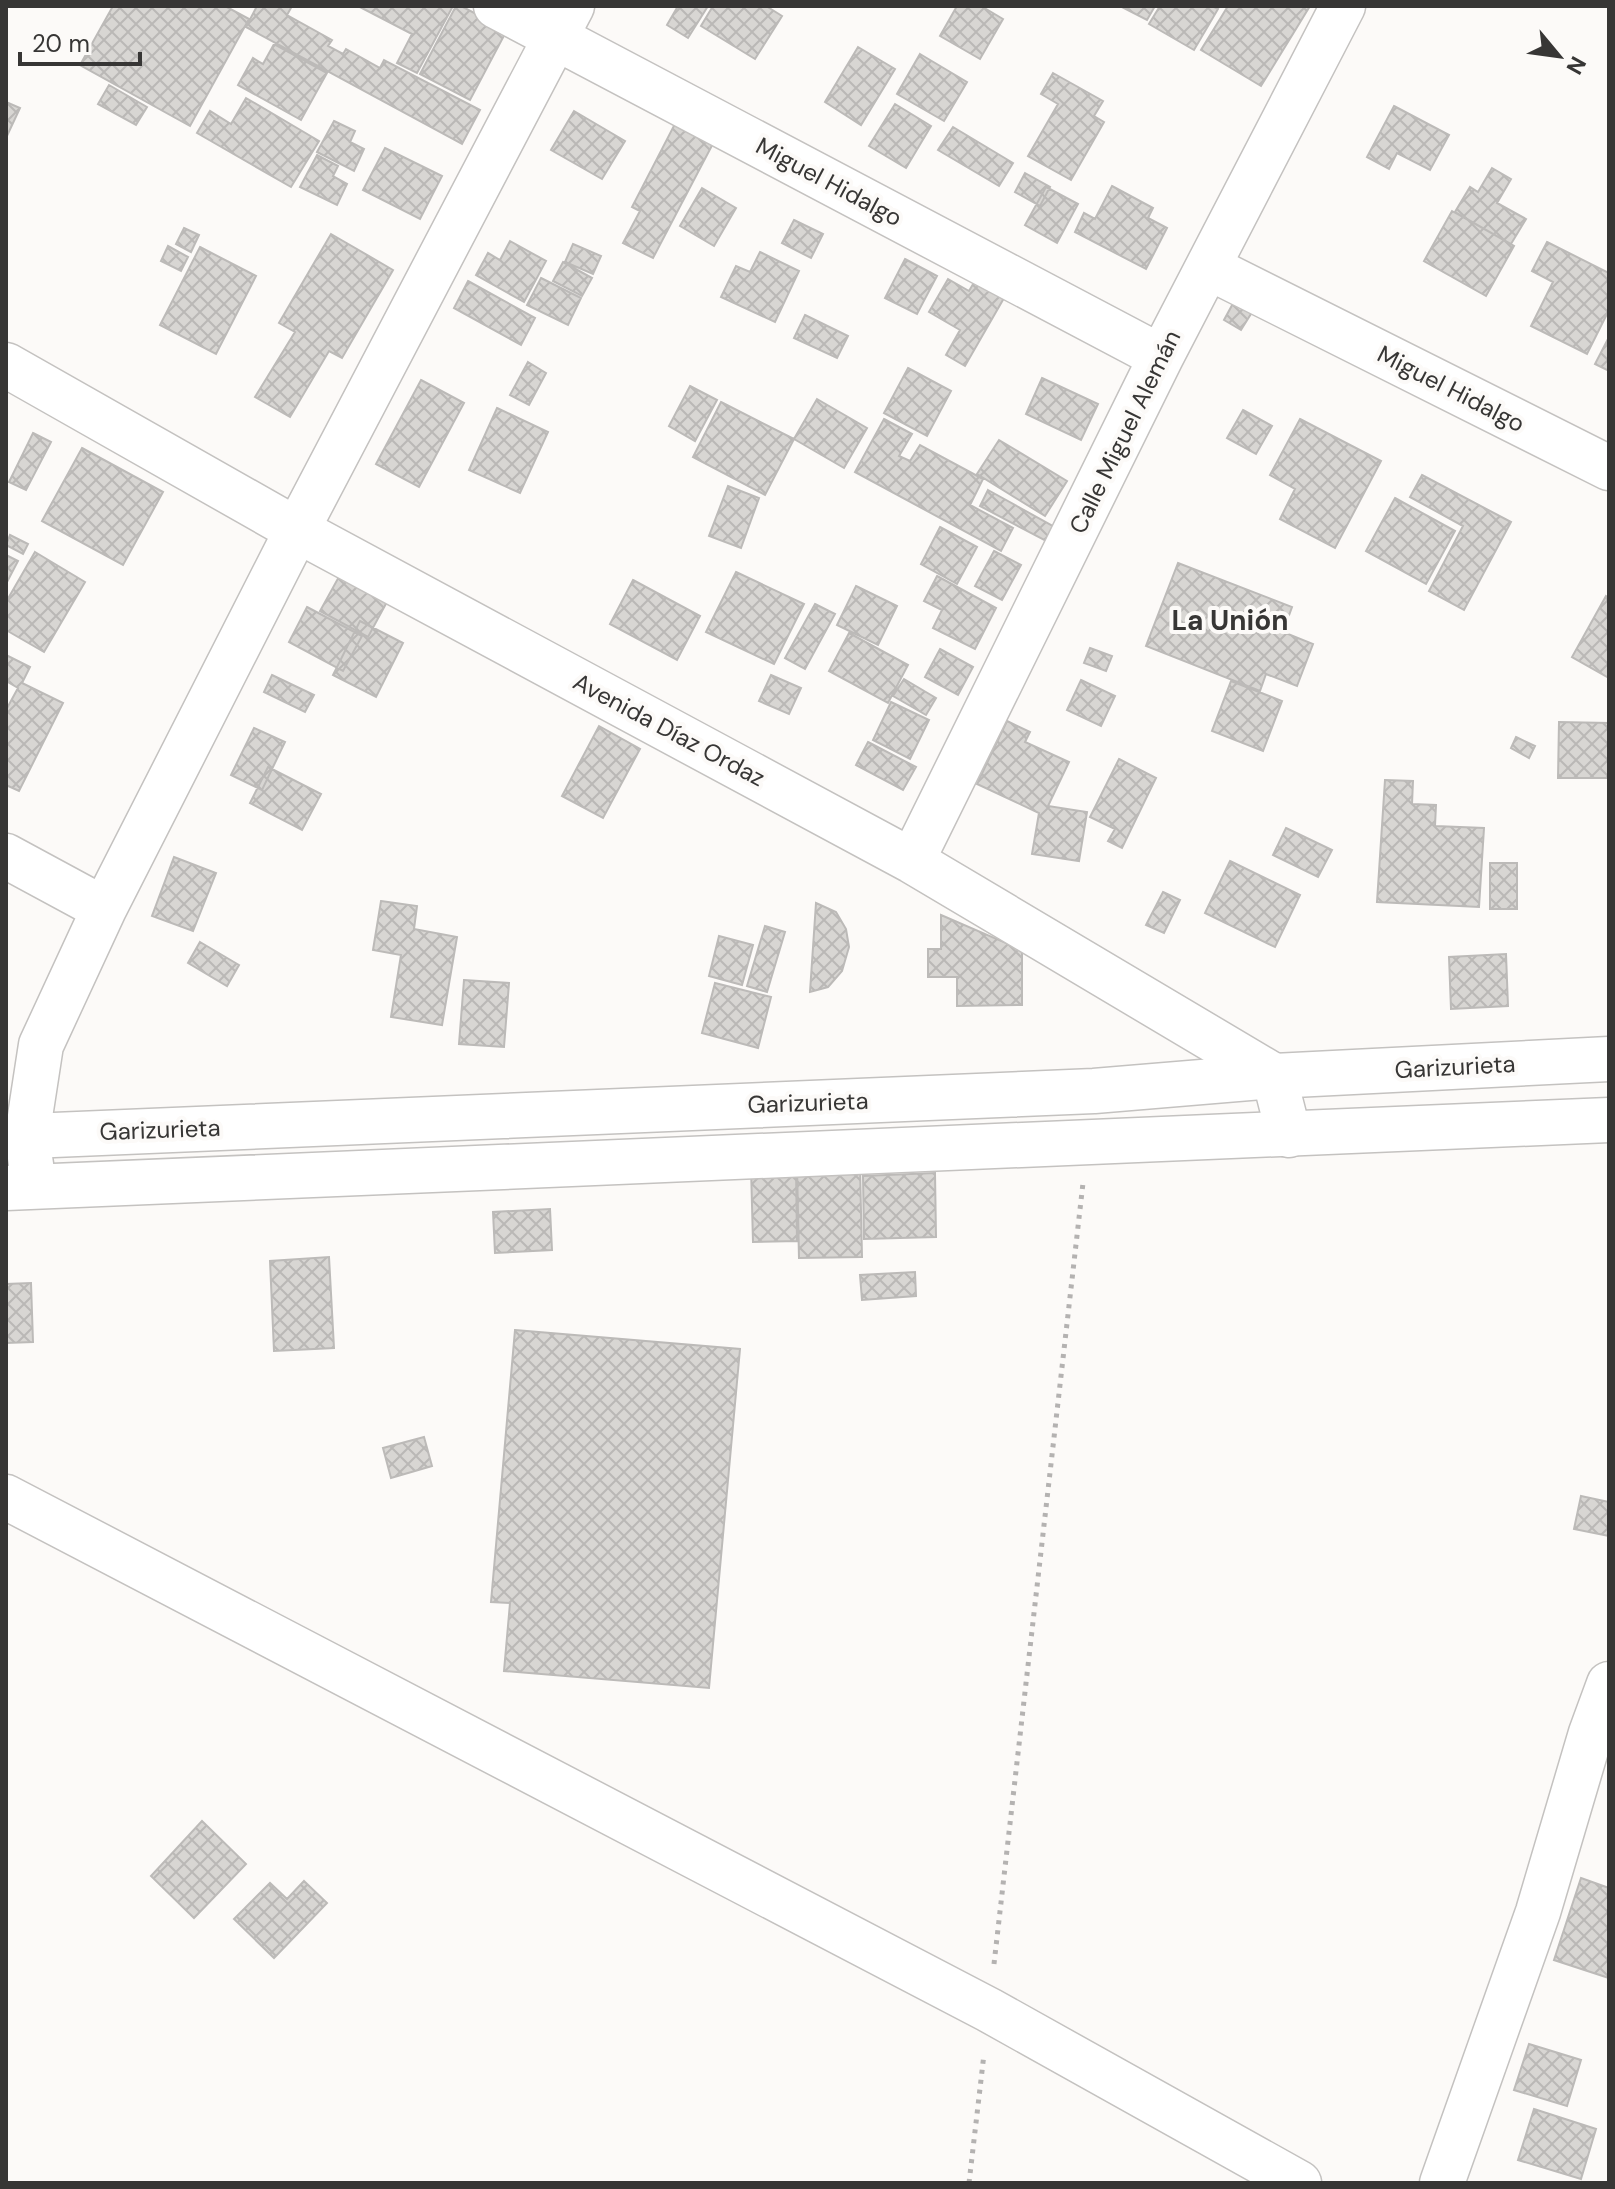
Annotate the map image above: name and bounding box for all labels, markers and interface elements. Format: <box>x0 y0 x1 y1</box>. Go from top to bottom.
scale bar <box>20 16 140 66</box>
north arrow <box>1519 16 1599 96</box>
text: 20 m <box>32 28 90 59</box>
text: N <box>1559 51 1593 80</box>
street label: Miguel Hidalgo <box>751 130 908 233</box>
street label: Calle Miguel Alemán <box>1062 325 1187 539</box>
street label: Miguel Hidalgo <box>1372 338 1530 439</box>
district label: La Unión <box>1171 602 1289 639</box>
street label: Avenida Díaz Ordaz <box>568 666 770 793</box>
street label: Garizurieta <box>1394 1048 1516 1085</box>
street label: Garizurieta <box>747 1085 869 1120</box>
street label: Garizurieta <box>99 1112 221 1147</box>

